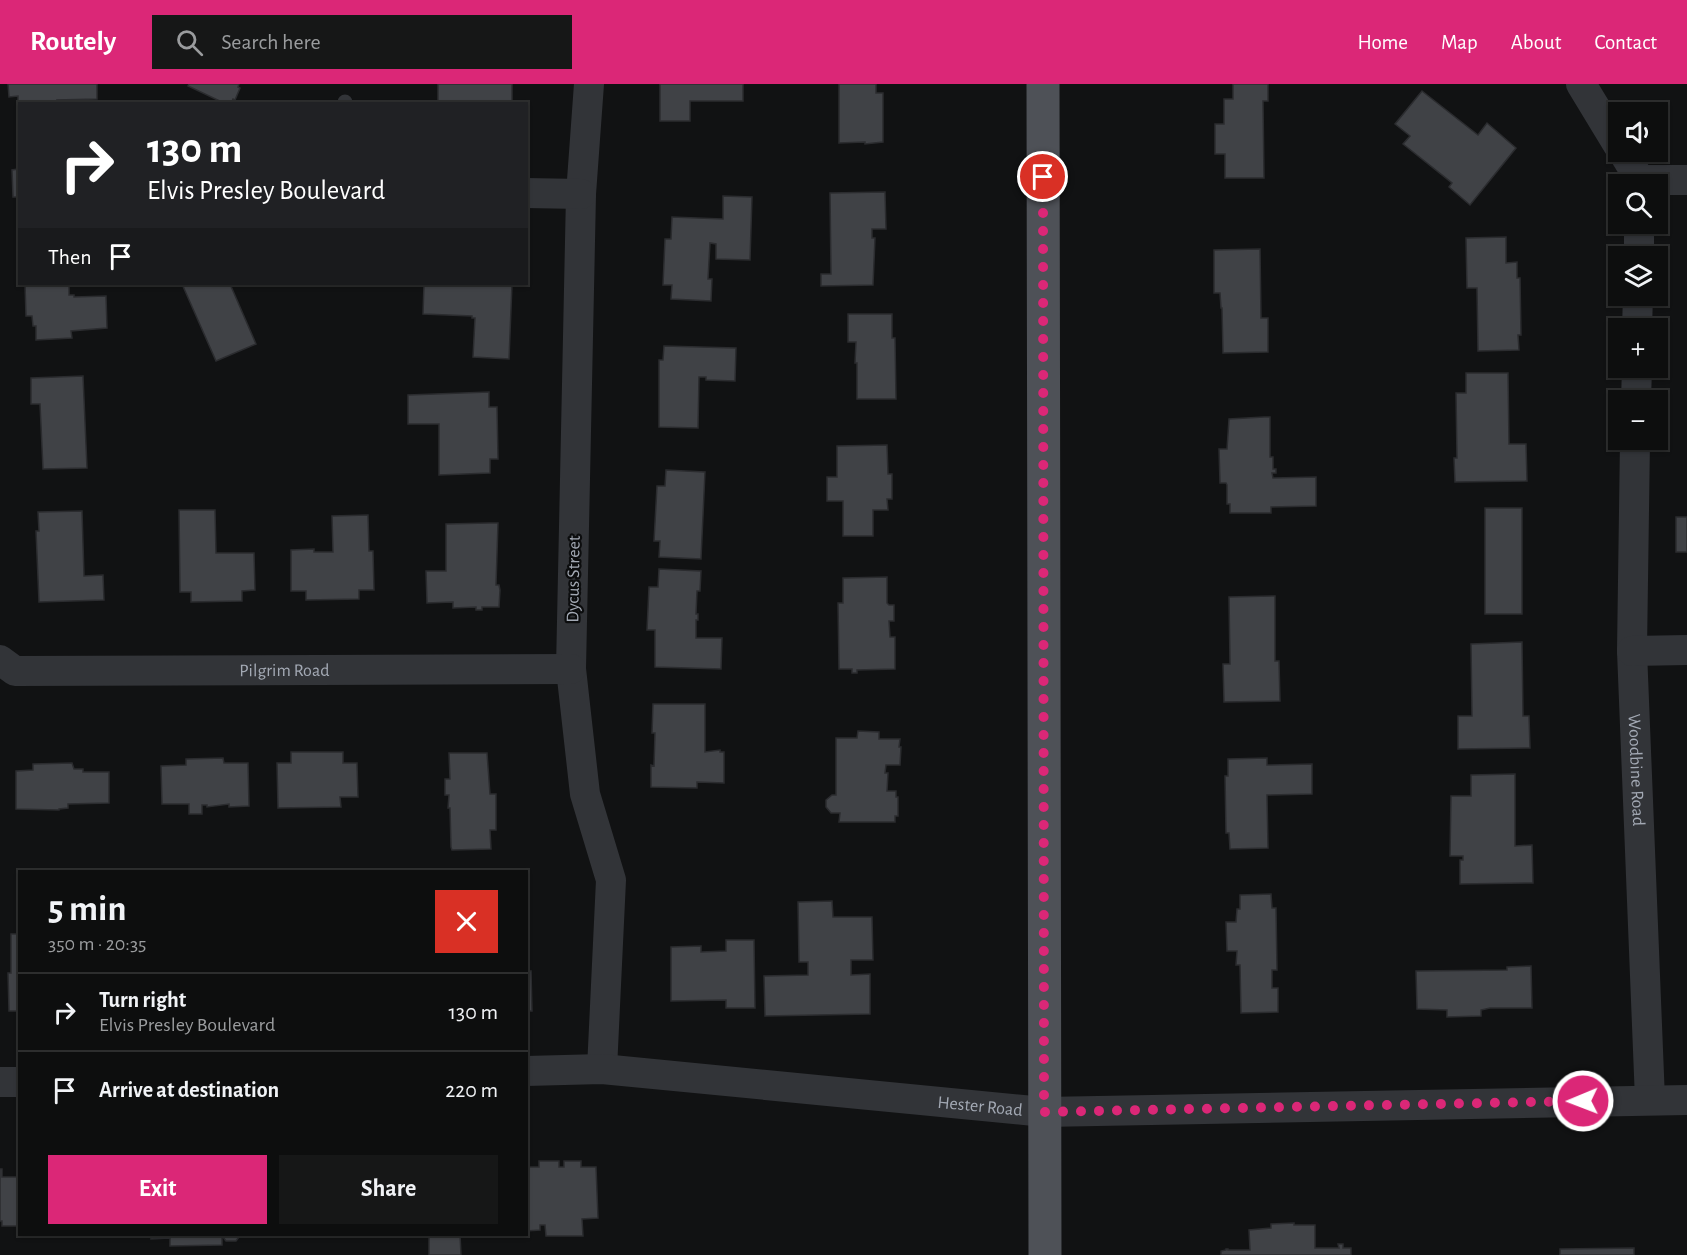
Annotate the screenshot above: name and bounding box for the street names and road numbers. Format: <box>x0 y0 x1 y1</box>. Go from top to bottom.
street label: Dycus Street <box>564 535 584 623</box>
street label: Pilgrim Road <box>239 662 330 680</box>
street label: Woodbine Road <box>1625 713 1647 826</box>
street label: Hester Road <box>937 1094 1023 1120</box>

